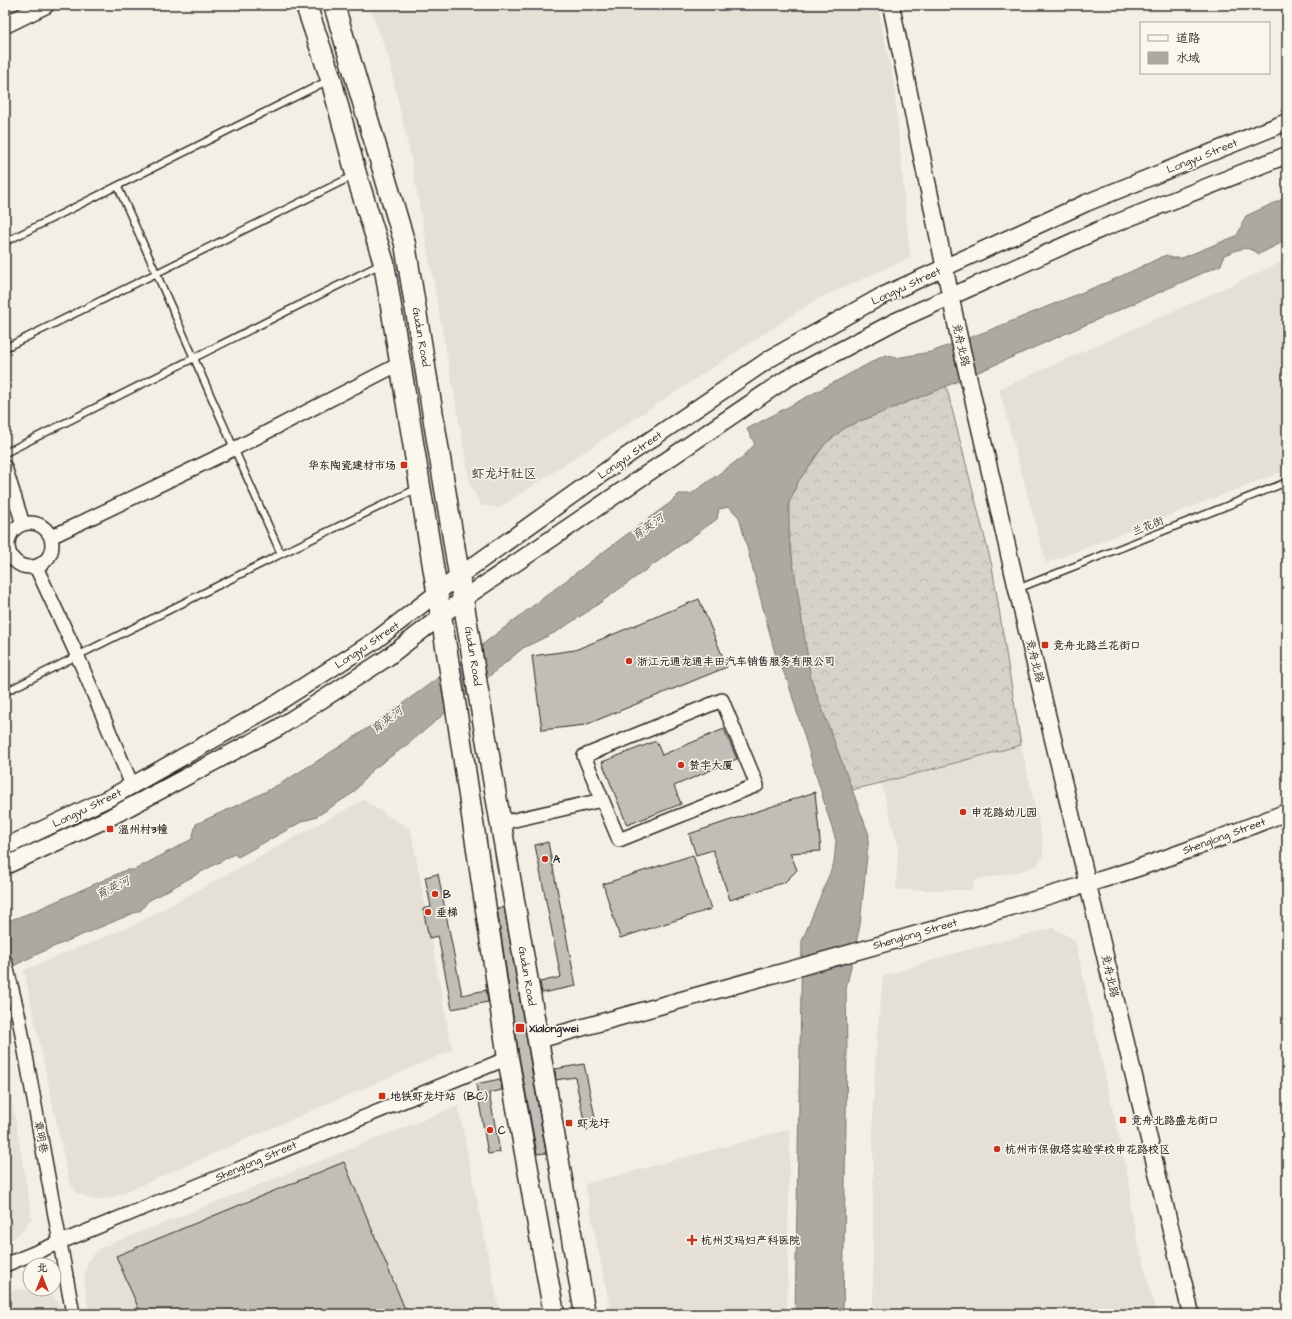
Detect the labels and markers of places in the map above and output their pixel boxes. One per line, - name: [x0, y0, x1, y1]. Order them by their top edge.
- place label: 华东陶瓷建材市场: [308, 458, 396, 473]
- marker: 华东陶瓷建材市场: [399, 460, 409, 470]
- place label: 竞舟北路兰花街口: [1053, 638, 1141, 653]
- marker: 竞舟北路兰花街口: [1040, 640, 1050, 650]
- place label: 浙江元通龙通丰田汽车销售服务有限公司: [637, 654, 835, 669]
- marker: 浙江元通龙通丰田汽车销售服务有限公司: [624, 656, 634, 666]
- place label: 赞宇大厦: [689, 758, 733, 773]
- marker: 赞宇大厦: [676, 760, 686, 770]
- place label: 申花路幼儿园: [971, 805, 1037, 820]
- marker: 申花路幼儿园: [958, 807, 968, 817]
- place label: 温州村3幢: [118, 822, 169, 837]
- marker: 温州村3幢: [105, 824, 115, 834]
- place label: A: [553, 852, 561, 867]
- marker: A: [540, 854, 550, 864]
- place label: B: [443, 887, 451, 902]
- marker: B: [430, 889, 440, 899]
- place label: 垂梯: [436, 905, 458, 920]
- marker: 垂梯: [423, 907, 433, 917]
- place label: Xialongwei: [529, 1021, 579, 1038]
- marker: Xialongwei: [514, 1022, 526, 1034]
- place label: 地铁虾龙圩站（B·C）: [390, 1089, 495, 1104]
- marker: 地铁虾龙圩站（B·C）: [377, 1091, 387, 1101]
- place label: 竞舟北路盛龙街口: [1131, 1113, 1219, 1128]
- marker: 竞舟北路盛龙街口: [1118, 1115, 1128, 1125]
- place label: 虾龙圩: [577, 1116, 610, 1131]
- marker: 虾龙圩: [564, 1118, 574, 1128]
- place label: C: [498, 1123, 506, 1138]
- marker: C: [485, 1125, 495, 1135]
- place label: 杭州市保俶塔实验学校申花路校区: [1005, 1142, 1170, 1157]
- marker: 杭州市保俶塔实验学校申花路校区: [992, 1144, 1002, 1154]
- place label: 杭州艾玛妇产科医院: [701, 1233, 800, 1248]
- marker: 杭州艾玛妇产科医院: [686, 1234, 698, 1246]

